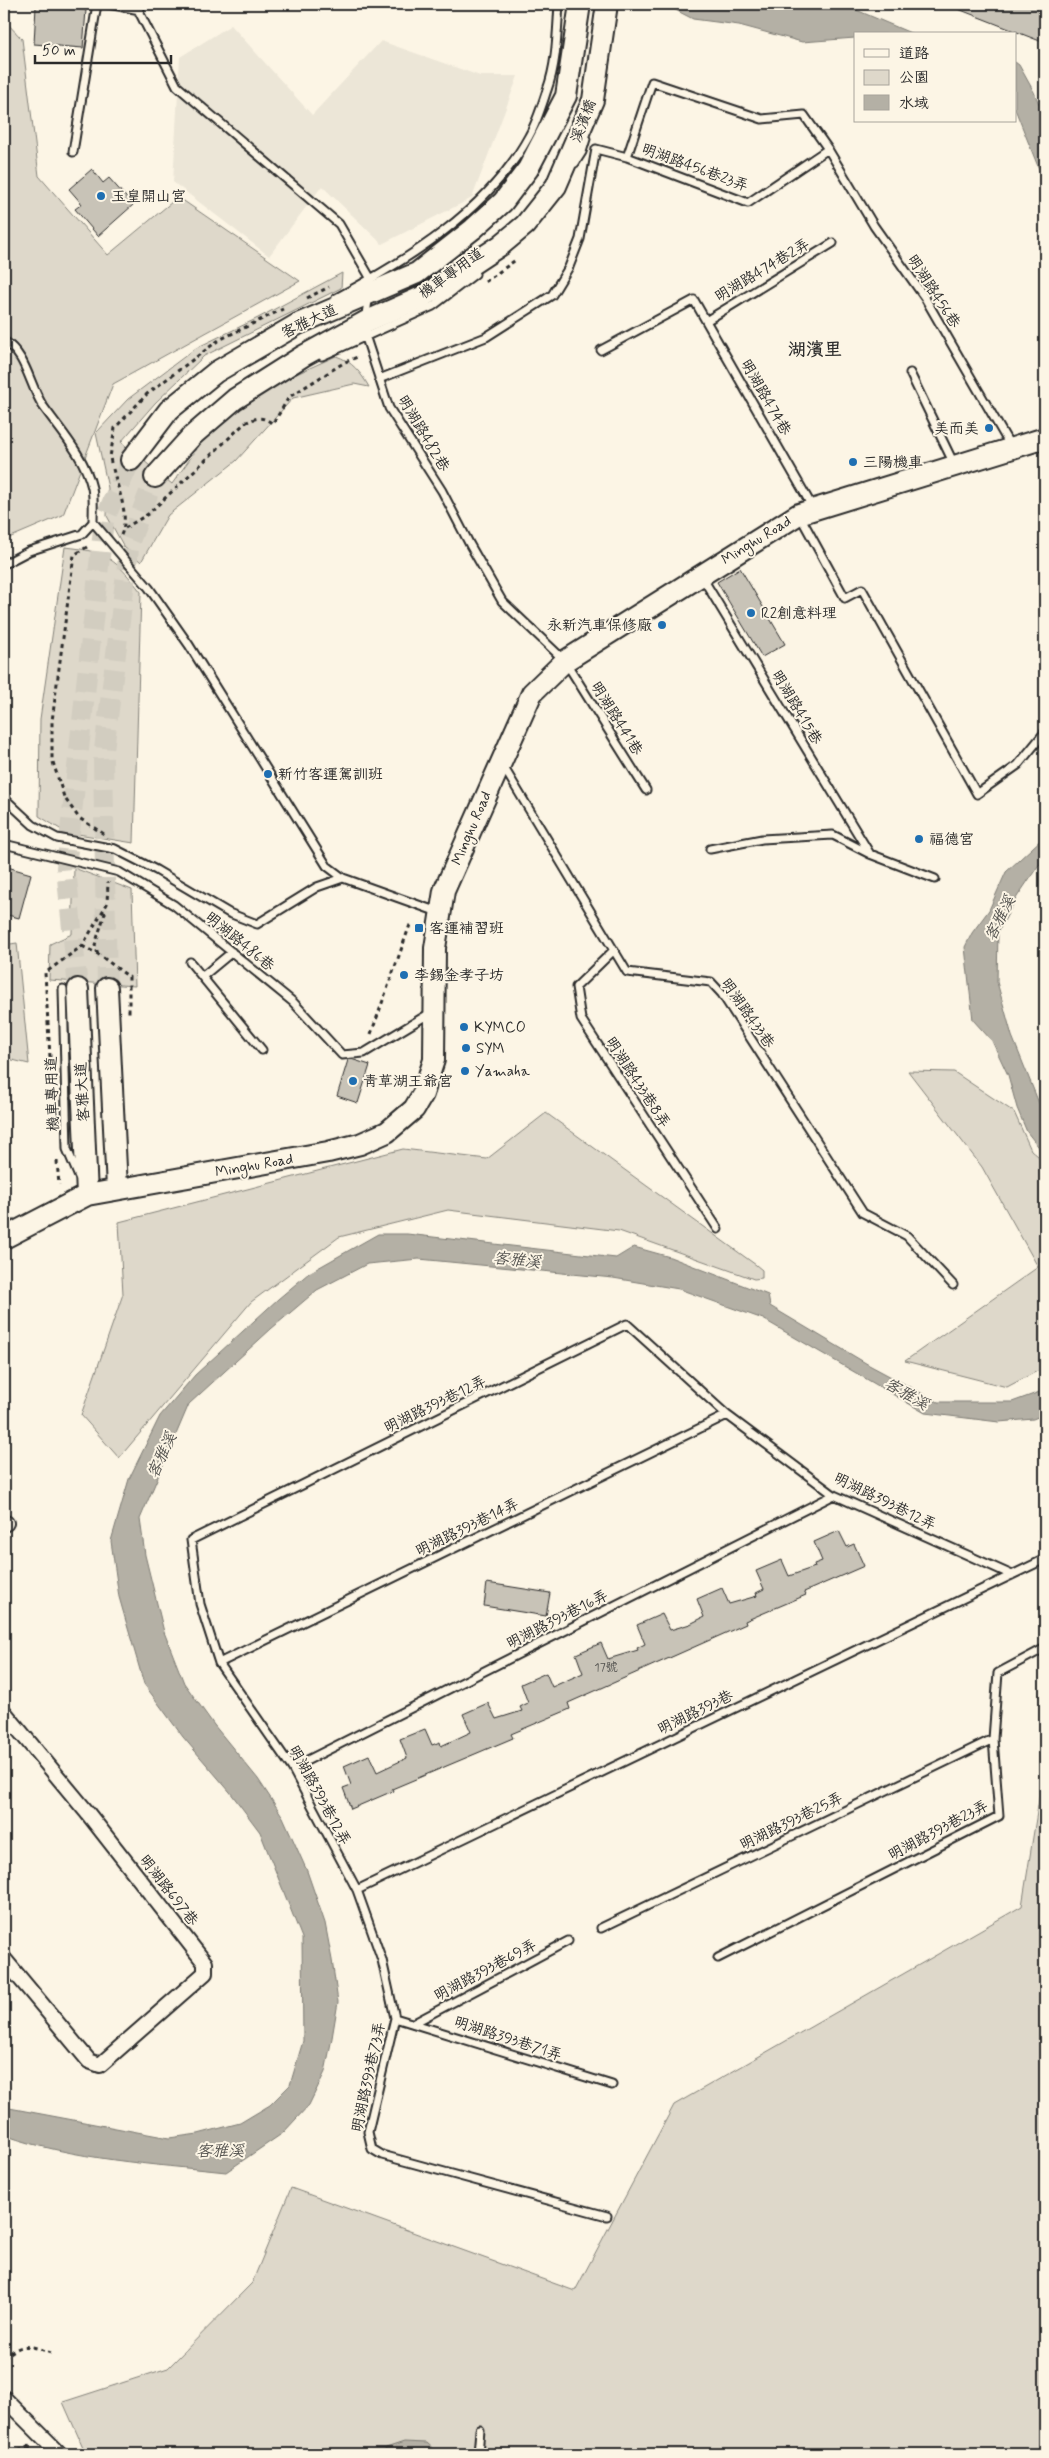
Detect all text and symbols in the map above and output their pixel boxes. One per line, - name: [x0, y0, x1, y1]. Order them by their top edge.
- scale bar: [35, 32, 171, 64]
- legend: [854, 32, 1016, 122]
- text: 50 m: [42, 41, 76, 61]
- text: 道路: [899, 44, 929, 64]
- text: 公園: [899, 68, 929, 88]
- text: 水域: [899, 94, 929, 114]
- street label: 溪濱橋: [567, 97, 601, 146]
- street label: 明湖路456巷23弄: [638, 139, 751, 197]
- place label: 玉皇開山宮: [111, 187, 186, 207]
- marker: 玉皇開山宮: [95, 190, 107, 202]
- street label: 明湖路474巷2弄: [711, 235, 814, 307]
- street label: 機車專用道: [415, 244, 488, 304]
- street label: 明湖路456巷: [902, 251, 964, 332]
- street label: 客雅大道: [278, 300, 341, 344]
- district label: 湖濱里: [788, 338, 842, 362]
- street label: 明湖路474巷: [735, 356, 795, 439]
- street label: 明湖路482巷: [392, 392, 454, 475]
- place label: 美而美: [934, 419, 979, 439]
- marker: 美而美: [983, 422, 995, 434]
- place label: 三陽機車: [863, 453, 923, 473]
- marker: 三陽機車: [847, 456, 859, 468]
- street label: Minghu Road: [718, 511, 796, 571]
- place label: R2創意料理: [761, 604, 837, 624]
- marker: R2創意料理: [745, 607, 757, 619]
- place label: 永新汽車保修廠: [547, 616, 652, 636]
- marker: 永新汽車保修廠: [656, 619, 668, 631]
- street label: 明湖路415巷: [766, 667, 826, 748]
- street label: 明湖路441巷: [586, 678, 647, 759]
- place label: 新竹客運駕訓班: [278, 765, 383, 785]
- marker: 新竹客運駕訓班: [262, 768, 274, 780]
- street label: Minghu Road: [447, 788, 497, 869]
- place label: 福德宮: [929, 830, 974, 850]
- marker: 福德宮: [913, 833, 925, 845]
- water label: 客雅溪: [980, 892, 1021, 945]
- street label: 明湖路486巷: [200, 908, 278, 976]
- place label: 客運補習班: [429, 919, 504, 939]
- marker: 客運補習班: [413, 922, 425, 934]
- place label: 李錫金孝子坊: [414, 966, 504, 986]
- marker: 李錫金孝子坊: [398, 969, 410, 981]
- street label: 明湖路433巷: [716, 975, 779, 1053]
- place label: KYMCO: [474, 1018, 526, 1038]
- marker: KYMCO: [458, 1021, 470, 1033]
- street label: 明湖路433巷8弄: [600, 1033, 674, 1132]
- place label: SYM: [476, 1039, 505, 1059]
- marker: SYM: [460, 1042, 472, 1054]
- street label: 機車專用道: [42, 1056, 64, 1132]
- street label: 客雅大道: [71, 1061, 95, 1122]
- place label: Yamaha: [475, 1062, 531, 1082]
- marker: Yamaha: [459, 1065, 471, 1077]
- place label: 青草湖王爺宮: [363, 1072, 453, 1092]
- marker: 青草湖王爺宮: [347, 1075, 359, 1087]
- street label: Minghu Road: [214, 1149, 295, 1184]
- water label: 客雅溪: [492, 1248, 543, 1274]
- street label: 明湖路393巷12弄: [381, 1371, 490, 1438]
- water label: 客雅溪: [880, 1373, 933, 1416]
- water label: 客雅溪: [143, 1429, 182, 1482]
- street label: 明湖路393巷12弄: [830, 1468, 939, 1535]
- street label: 明湖路393巷14弄: [412, 1494, 522, 1562]
- street label: 明湖路393巷16弄: [503, 1586, 612, 1654]
- house number: 17號: [594, 1660, 618, 1676]
- street label: 明湖路393巷: [654, 1686, 737, 1740]
- street label: 明湖路393巷12弄: [283, 1742, 355, 1849]
- street label: 明湖路393巷25弄: [737, 1788, 846, 1855]
- street label: 明湖路393巷23弄: [885, 1796, 992, 1866]
- street label: 明湖路697巷: [134, 1851, 202, 1930]
- street label: 明湖路393巷69弄: [431, 1935, 540, 2006]
- street label: 明湖路393巷71弄: [451, 2012, 564, 2066]
- street label: 明湖路393巷73弄: [348, 2020, 390, 2134]
- water label: 客雅溪: [196, 2141, 245, 2162]

